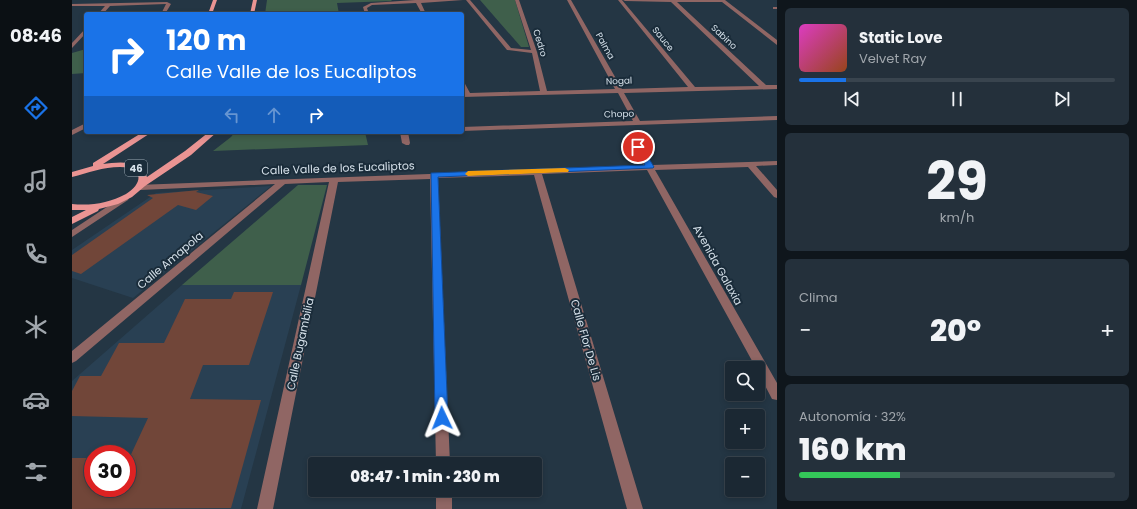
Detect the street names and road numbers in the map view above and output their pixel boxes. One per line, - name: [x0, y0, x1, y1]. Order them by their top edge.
- street label: Sabino: [709, 22, 740, 52]
- street label: Sauce: [649, 24, 677, 54]
- street label: Cedro: [530, 28, 550, 58]
- street label: Palma: [593, 30, 617, 62]
- street label: Nogal: [606, 75, 632, 87]
- street label: Chopo: [604, 107, 635, 121]
- street label: Calle Valle de los Eucaliptos: [261, 157, 415, 179]
- road number: 46: [125, 160, 147, 176]
- street label: Avenida Galaxia: [689, 222, 747, 308]
- street label: Calle Amapola: [133, 228, 207, 292]
- street label: Calle Bugambilia: [282, 296, 318, 392]
- street label: Calle Flor De Lis: [567, 297, 605, 383]

